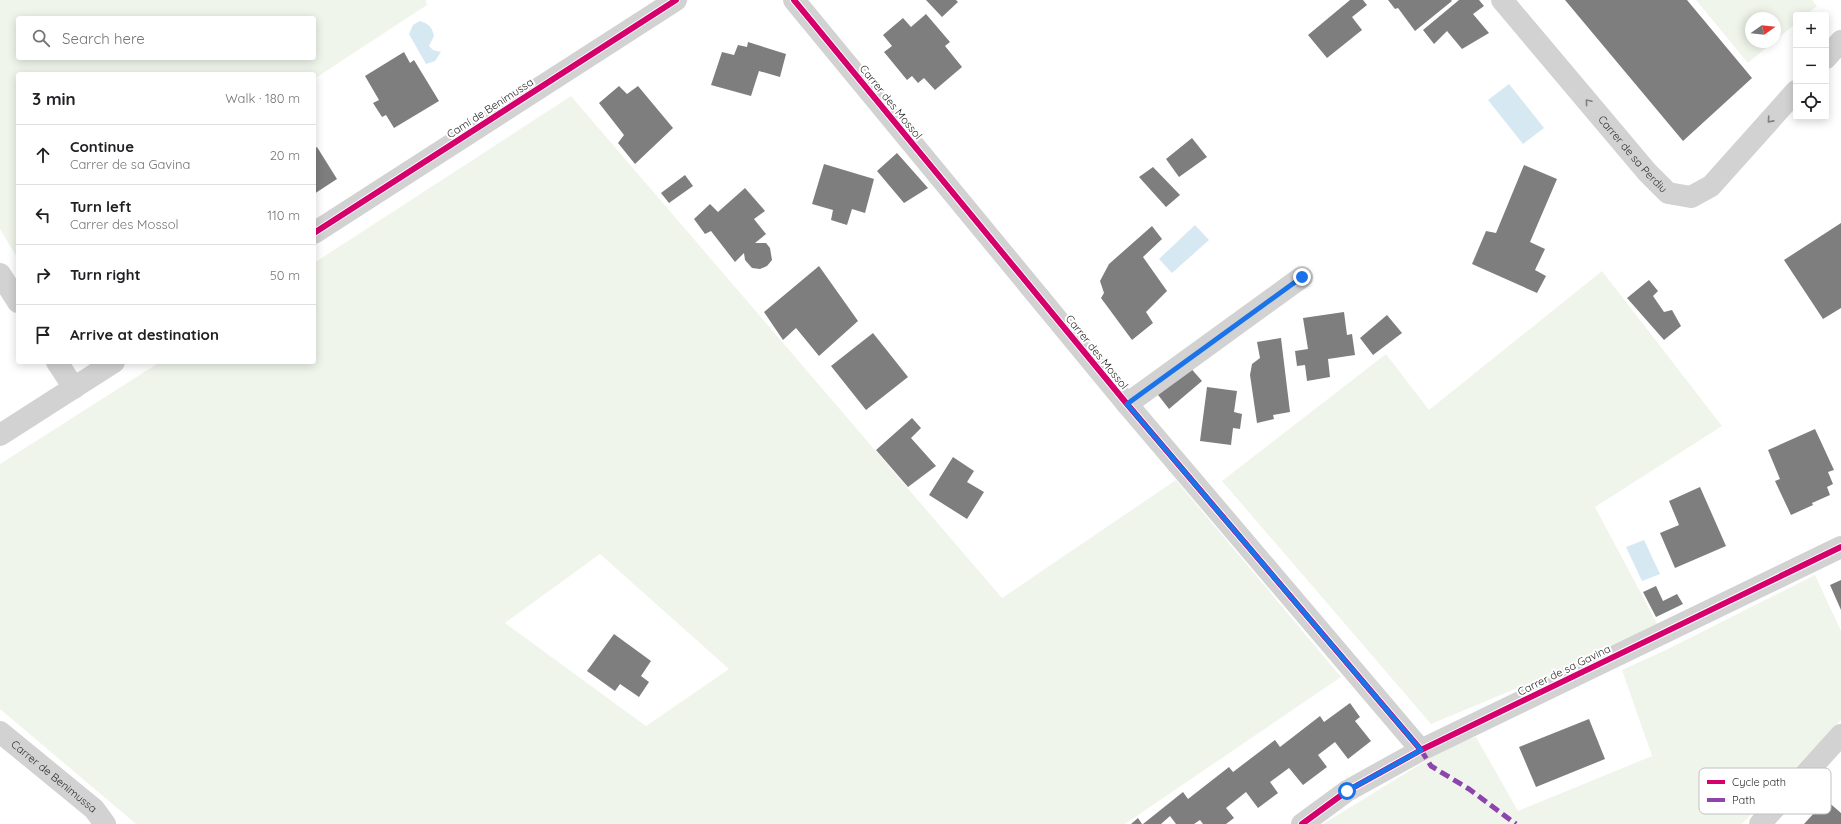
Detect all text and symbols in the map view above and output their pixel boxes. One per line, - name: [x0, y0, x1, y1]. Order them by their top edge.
- north arrow: [1745, 12, 1781, 48]
- map controls: [1793, 12, 1829, 120]
- button: +: [1793, 12, 1829, 48]
- search box: [16, 16, 316, 60]
- icon: search: [30, 27, 52, 49]
- text: Search here: [62, 29, 145, 48]
- button: −: [1793, 48, 1829, 84]
- street label: Carrer des Mossol: [857, 62, 925, 142]
- street label: Camí de Benimussa: [444, 75, 536, 141]
- button: locate: [1793, 84, 1829, 120]
- text: 3 min: [32, 88, 76, 109]
- text: Walk · 180 m: [225, 90, 300, 106]
- one-way arrow: [1585, 99, 1592, 106]
- street label: Carrer de sa Perdiu: [1595, 112, 1671, 196]
- one-way arrow: [1768, 116, 1775, 123]
- text: Continue: [70, 137, 134, 156]
- icon: ahead: [32, 144, 54, 166]
- text: 20 m: [270, 147, 300, 163]
- text: Carrer de sa Gavina: [70, 156, 190, 172]
- text: Turn left: [70, 197, 132, 216]
- icon: left: [32, 204, 54, 226]
- text: 110 m: [267, 207, 300, 223]
- text: Carrer des Mossol: [70, 216, 179, 232]
- icon: right: [32, 264, 54, 286]
- text: Turn right: [70, 265, 141, 284]
- text: 50 m: [270, 267, 300, 283]
- route end: [1293, 268, 1311, 286]
- street label: Carrer des Mossol: [1063, 312, 1131, 392]
- icon: arrive: [32, 324, 54, 346]
- text: Arrive at destination: [70, 325, 219, 344]
- street label: Carrer de sa Gavina: [1515, 641, 1613, 699]
- street label: Carrer de Benimussa: [8, 737, 100, 816]
- legend: [1699, 768, 1831, 814]
- text: Cycle path: [1732, 775, 1786, 789]
- route start: [1338, 782, 1356, 800]
- text: Path: [1732, 793, 1755, 807]

